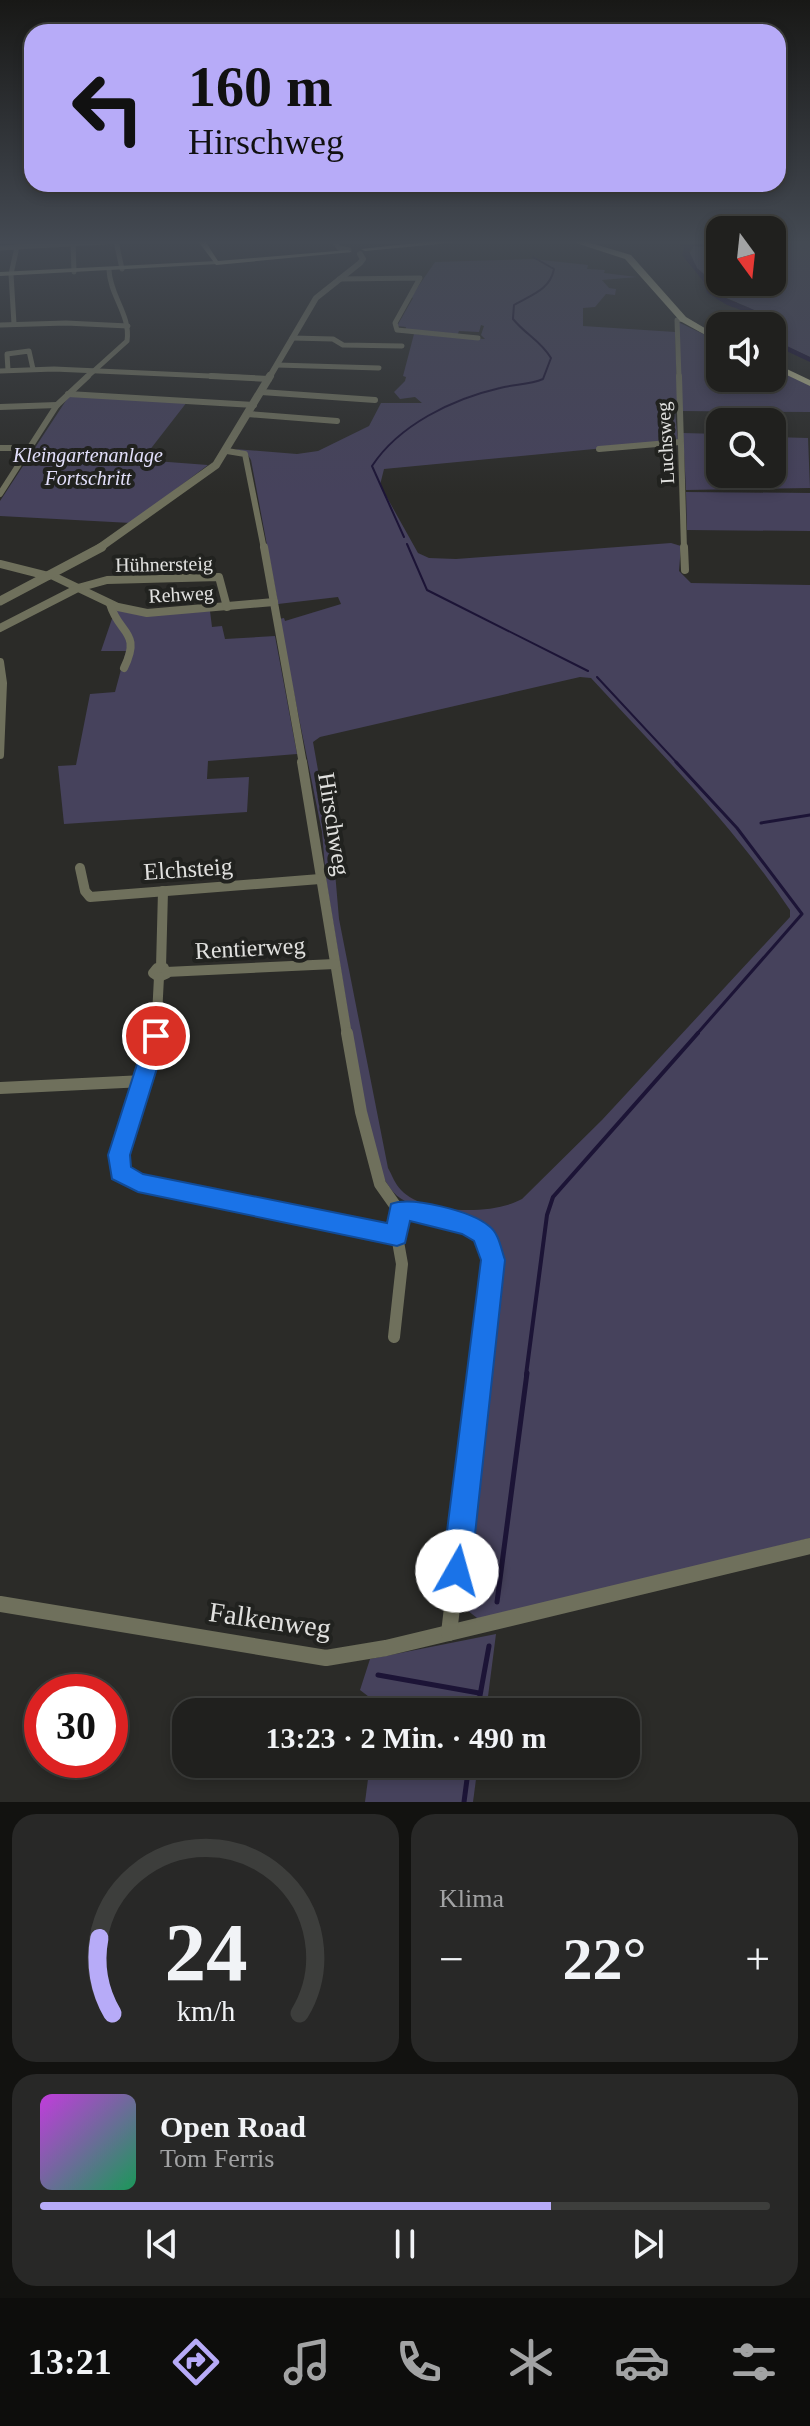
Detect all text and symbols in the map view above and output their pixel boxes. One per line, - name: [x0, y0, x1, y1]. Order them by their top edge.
- icon: left: [56, 56, 160, 160]
- text: 160 m: [188, 56, 333, 118]
- text: Hirschweg: [188, 122, 344, 162]
- north arrow: [706, 216, 786, 296]
- map controls: [706, 216, 786, 488]
- button: sound: [706, 312, 786, 392]
- street label: Luchsweg: [652, 401, 679, 485]
- button: search: [706, 408, 786, 488]
- park label: Kleingartenanlage Fortschritt: [12, 444, 163, 489]
- street label: Hühnersteig: [115, 552, 213, 577]
- street label: Rehweg: [148, 581, 214, 608]
- street label: Hirschweg: [313, 771, 355, 877]
- street label: Elchsteig: [143, 853, 233, 885]
- street label: Rentierweg: [194, 932, 306, 964]
- pin: [122, 1002, 190, 1070]
- icon: arrive: [134, 1014, 178, 1058]
- position arrow: [415, 1529, 499, 1613]
- street label: Falkenweg: [207, 1596, 333, 1644]
- speed limit sign: 30: [24, 1674, 128, 1778]
- text: 13:23 · 2 Min. · 490 m: [266, 1721, 546, 1754]
- text: Klima: [439, 1884, 504, 1913]
- text: 24: [164, 1906, 247, 1998]
- text: 22°: [563, 1926, 647, 1992]
- text: −: [439, 1935, 464, 1984]
- text: +: [745, 1935, 770, 1984]
- text: km/h: [176, 1996, 235, 2027]
- text: Open Road: [160, 2110, 306, 2143]
- text: Tom Ferris: [160, 2144, 274, 2173]
- icon: previous: [140, 2222, 184, 2266]
- icon: pause: [383, 2222, 427, 2266]
- icon: next: [626, 2222, 670, 2266]
- icon: directions: [168, 2334, 224, 2390]
- icon: music: [279, 2334, 335, 2390]
- icon: phone: [391, 2334, 447, 2390]
- icon: climate: [503, 2334, 559, 2390]
- icon: car: [614, 2334, 670, 2390]
- icon: filters: [726, 2334, 782, 2390]
- text: 13:21: [28, 2342, 112, 2382]

